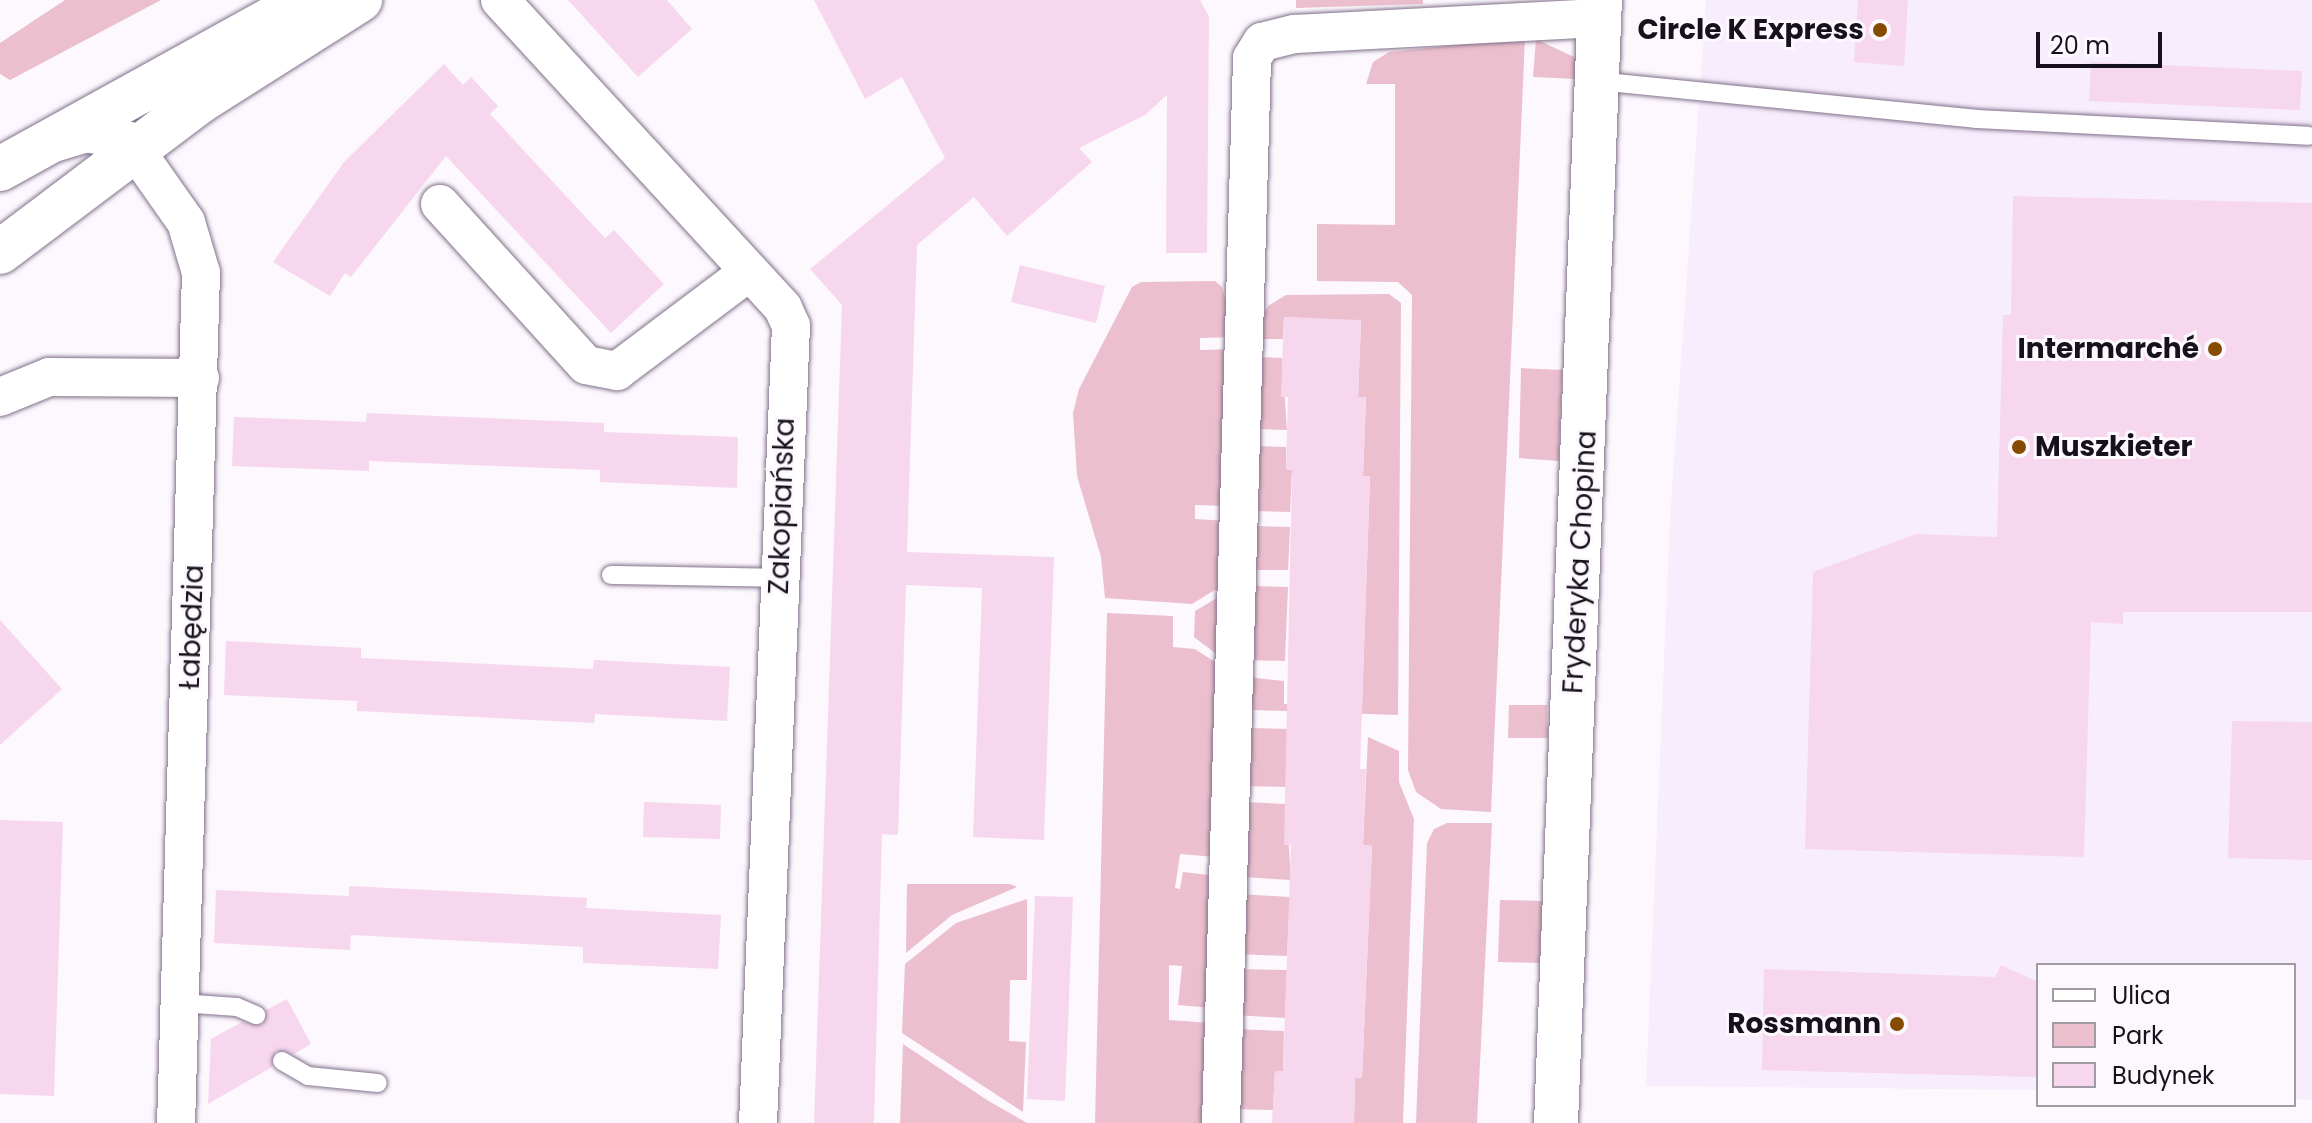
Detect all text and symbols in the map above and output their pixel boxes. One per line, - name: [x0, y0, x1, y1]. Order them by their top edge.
- place label: Circle K Express: [1637, 13, 1864, 47]
- scale bar: [2040, 16, 2166, 66]
- marker: Circle K Express: [1871, 21, 1889, 39]
- text: 20 m: [2050, 29, 2110, 62]
- place label: Intermarché: [2018, 332, 2199, 366]
- marker: Intermarché: [2206, 340, 2224, 358]
- street label: Zakopiańska: [762, 417, 802, 595]
- street label: Fryderyka Chopina: [1556, 429, 1604, 695]
- place label: Muszkieter: [2035, 430, 2192, 464]
- marker: Muszkieter: [2010, 438, 2028, 456]
- street label: Łabędzia: [173, 564, 211, 690]
- legend: [2036, 963, 2296, 1107]
- text: Ulica: [2112, 979, 2171, 1012]
- place label: Rossmann: [1727, 1007, 1881, 1041]
- marker: Rossmann: [1888, 1015, 1906, 1033]
- text: Park: [2112, 1019, 2163, 1052]
- text: Budynek: [2112, 1059, 2214, 1092]

